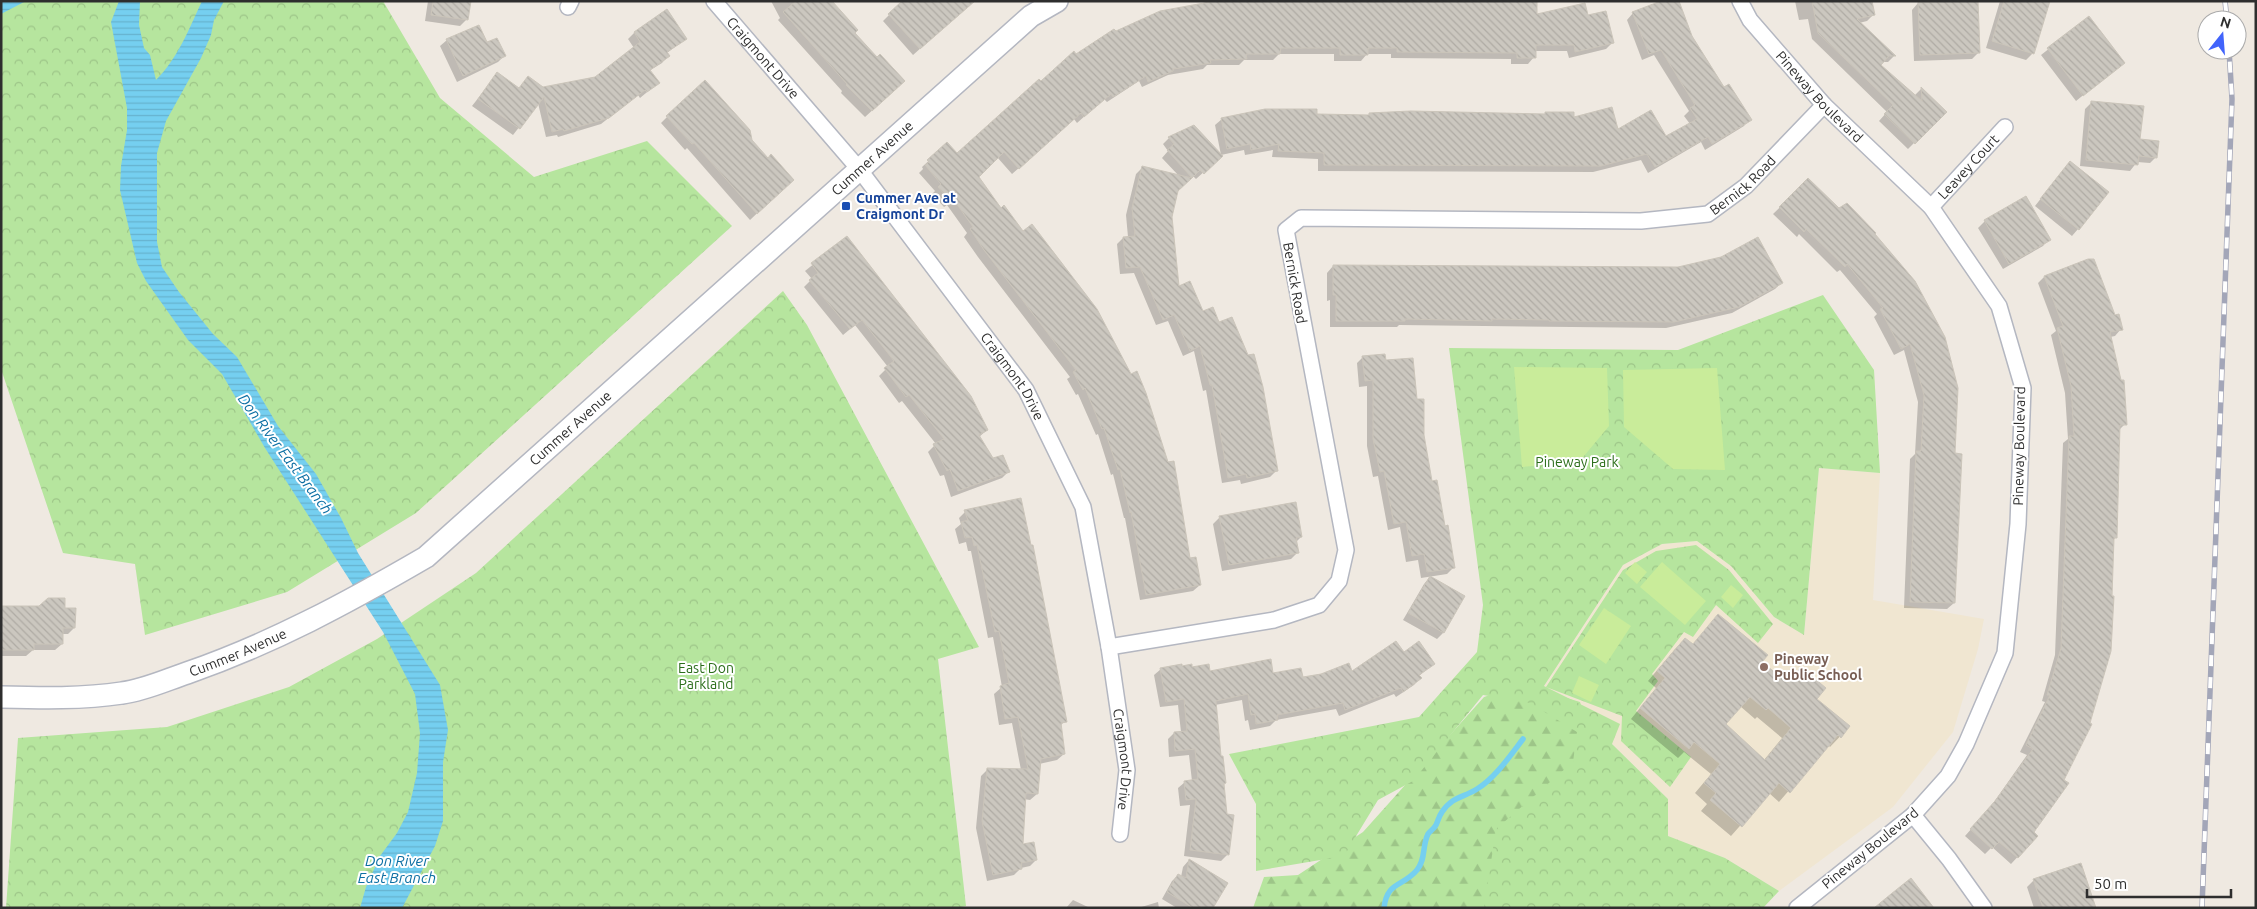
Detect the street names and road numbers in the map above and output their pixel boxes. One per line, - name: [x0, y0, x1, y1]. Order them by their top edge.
- street label: Craigmont Drive: [723, 14, 803, 102]
- street label: Pineway Boulevard: [1773, 48, 1866, 146]
- street label: Cummer Avenue: [828, 117, 916, 199]
- street label: Leavey Court: [1935, 131, 2002, 202]
- street label: Bernick Road: [1706, 152, 1779, 218]
- street label: Bernick Road: [1280, 241, 1310, 325]
- street label: Craigmont Drive: [977, 329, 1047, 423]
- street label: Pineway Boulevard: [2010, 386, 2028, 506]
- street label: Cummer Avenue: [526, 387, 614, 469]
- street label: Cummer Avenue: [187, 625, 289, 680]
- street label: Craigmont Drive: [1110, 707, 1135, 811]
- street label: Pineway Boulevard: [1819, 804, 1921, 892]

